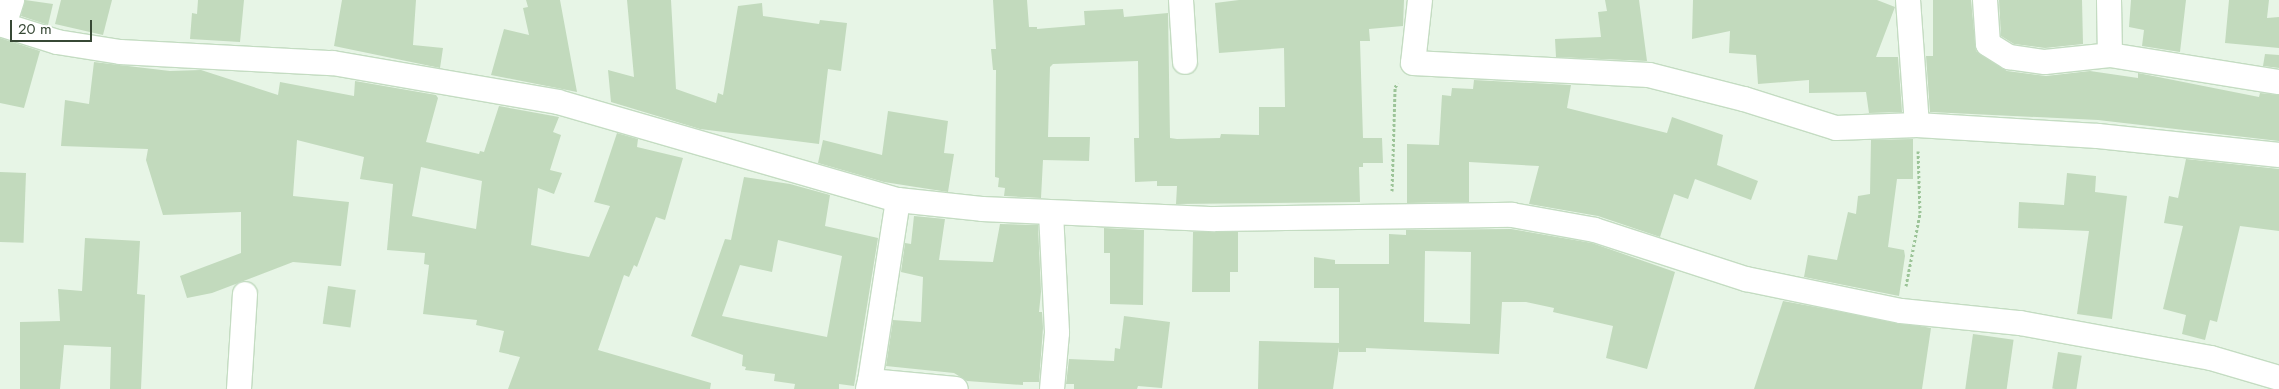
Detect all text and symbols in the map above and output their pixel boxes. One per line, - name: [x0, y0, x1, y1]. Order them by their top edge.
- scale bar: [12, 10, 95, 42]
- text: 20 m: [18, 18, 52, 40]

